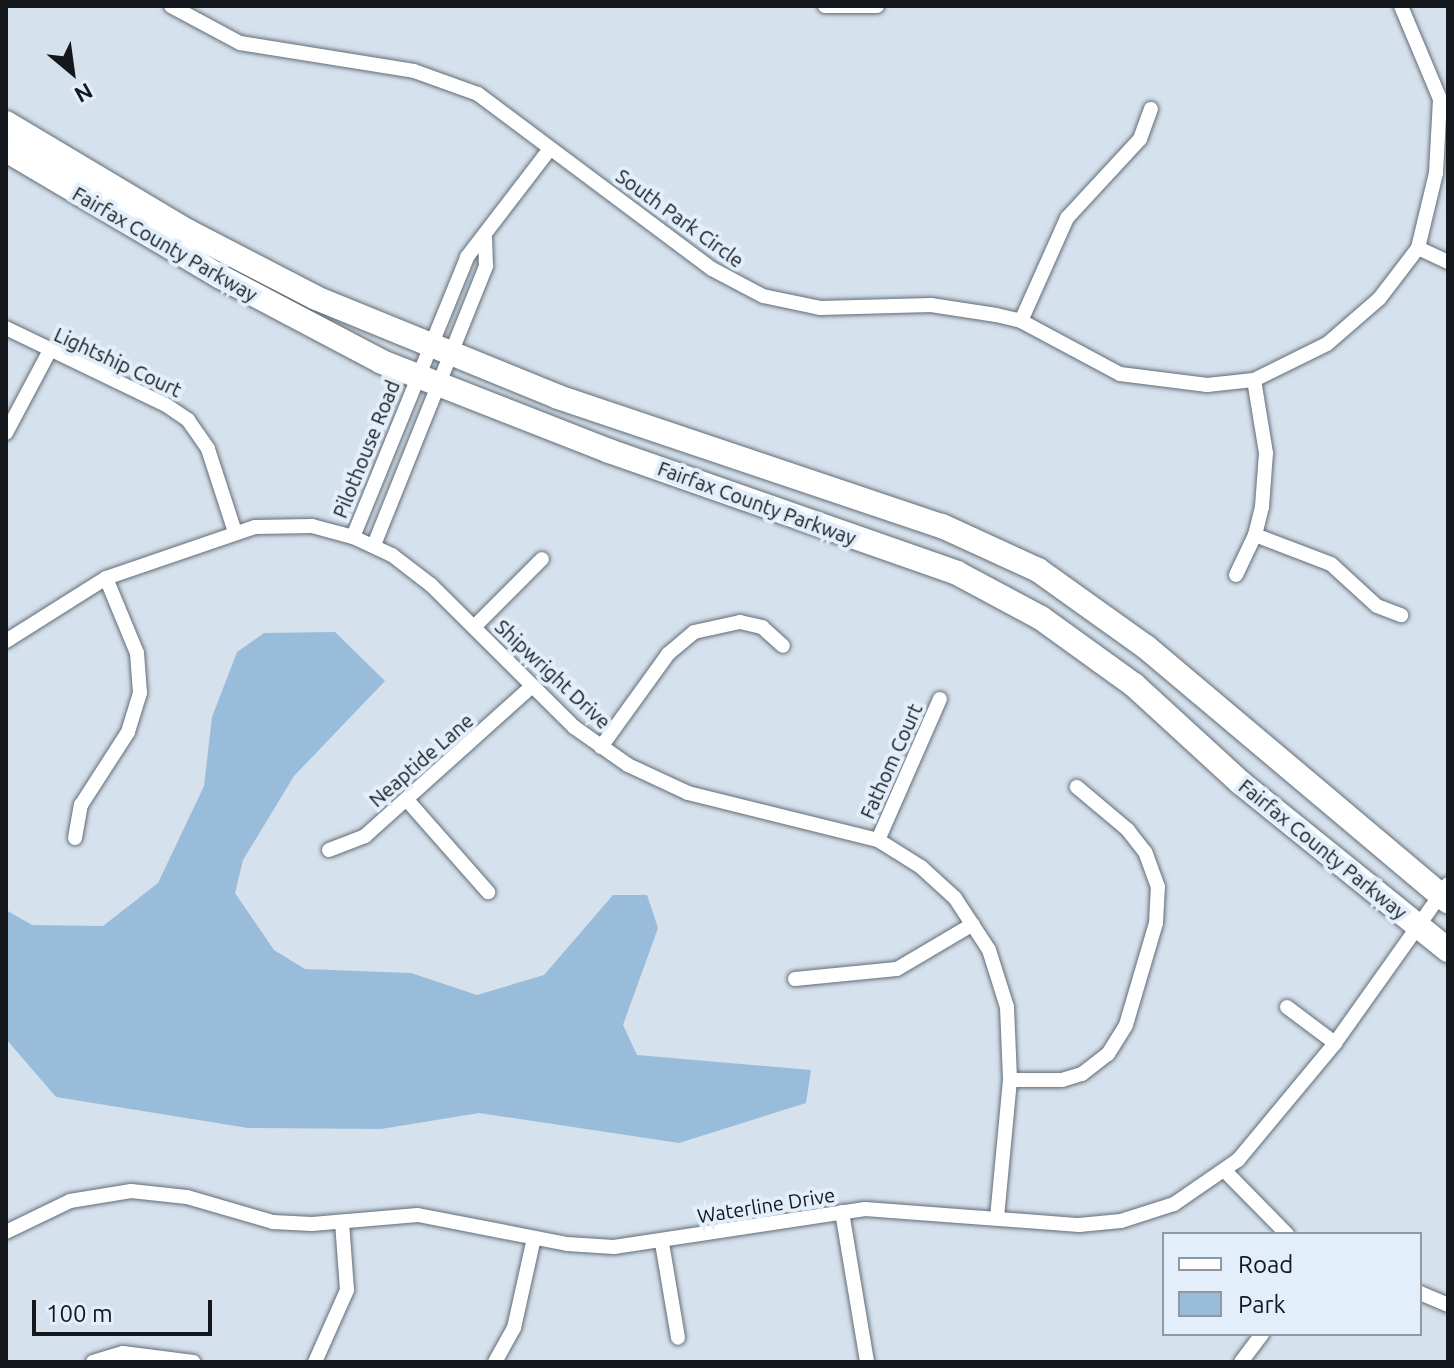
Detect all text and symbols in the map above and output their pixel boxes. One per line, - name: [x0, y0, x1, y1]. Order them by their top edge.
- north arrow: [32, 32, 112, 112]
- text: N: [71, 79, 97, 108]
- street label: South Park Circle: [611, 164, 749, 272]
- street label: Fairfax County Parkway: [68, 181, 262, 307]
- street label: Lightship Court: [50, 322, 186, 402]
- street label: Pilothouse Road: [327, 377, 405, 521]
- street label: Fairfax County Parkway: [655, 456, 859, 550]
- street label: Shipwright Drive: [490, 614, 616, 734]
- street label: Fathom Court: [855, 700, 927, 822]
- street label: Neaptide Lane: [364, 708, 478, 812]
- street label: Fairfax County Parkway: [1234, 774, 1412, 924]
- street label: Waterline Drive: [695, 1182, 837, 1228]
- legend: [1162, 1232, 1422, 1336]
- text: Road: [1238, 1251, 1293, 1278]
- scale bar: [36, 1284, 216, 1334]
- text: Park: [1238, 1291, 1286, 1318]
- text: 100 m: [46, 1300, 113, 1327]

